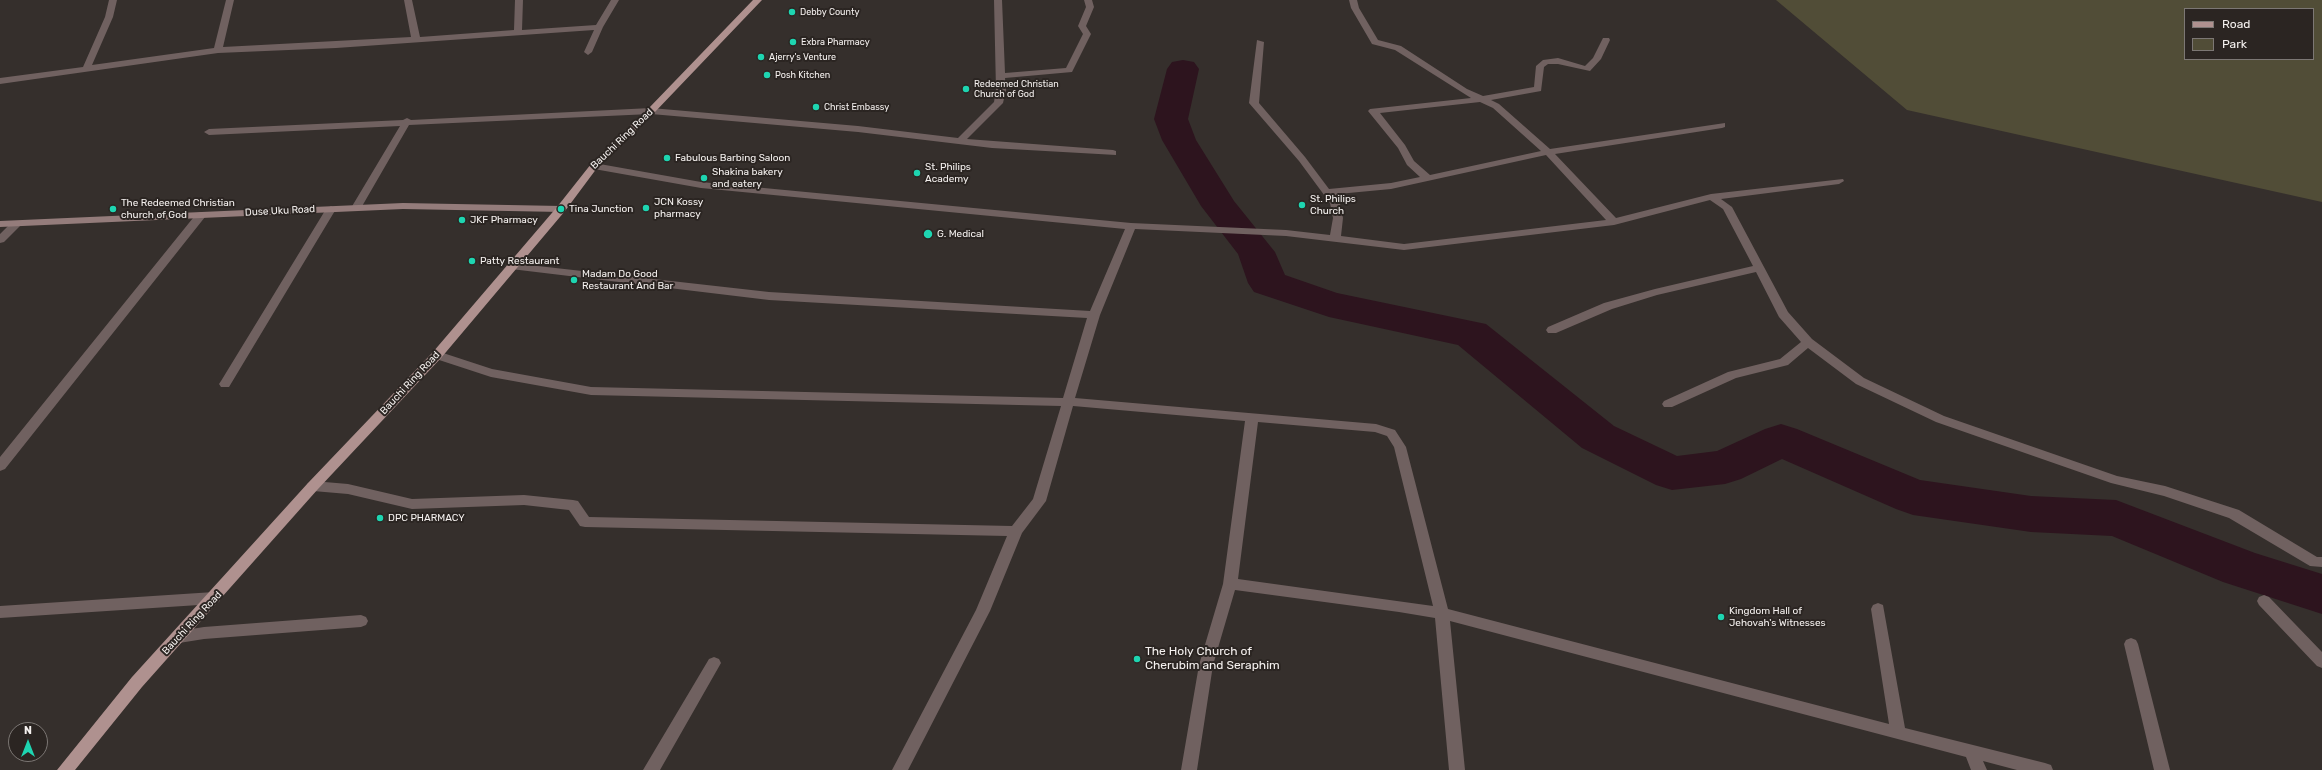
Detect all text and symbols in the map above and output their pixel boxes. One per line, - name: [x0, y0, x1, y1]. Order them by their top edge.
- marker: Debby County: [787, 7, 797, 17]
- place label: Debby County: [800, 7, 859, 17]
- legend: [2184, 8, 2314, 60]
- text: Road: [2222, 17, 2250, 31]
- marker: Exbra Pharmacy: [788, 37, 798, 47]
- place label: Exbra Pharmacy: [801, 37, 870, 47]
- text: Park: [2222, 37, 2247, 51]
- marker: Ajerry's Venture: [756, 52, 766, 62]
- place label: Ajerry's Venture: [769, 52, 836, 62]
- marker: Posh Kitchen: [762, 70, 772, 80]
- place label: Posh Kitchen: [775, 70, 830, 80]
- place label: Redeemed Christian Church of God: [974, 79, 1059, 100]
- marker: Redeemed Christian Church of God: [961, 84, 971, 94]
- marker: Christ Embassy: [811, 102, 821, 112]
- place label: Christ Embassy: [824, 102, 889, 112]
- street label: Bauchi Ring Road: [588, 106, 656, 172]
- place label: Fabulous Barbing Saloon: [675, 152, 790, 164]
- marker: Fabulous Barbing Saloon: [662, 153, 672, 163]
- place label: St. Philips Academy: [925, 161, 971, 184]
- place label: Shakina bakery and eatery: [712, 166, 783, 190]
- marker: St. Philips Academy: [912, 168, 922, 178]
- marker: Shakina bakery and eatery: [699, 173, 709, 183]
- place label: St. Philips Church: [1310, 193, 1356, 216]
- place label: JCN Kossy pharmacy: [654, 196, 703, 220]
- place label: The Redeemed Christian church of God: [121, 197, 235, 220]
- marker: St. Philips Church: [1297, 200, 1307, 210]
- street label: Duse Uku Road: [245, 203, 315, 219]
- place label: Tina Junction: [569, 203, 633, 215]
- marker: JCN Kossy pharmacy: [641, 203, 651, 213]
- marker: The Redeemed Christian church of God: [108, 204, 118, 214]
- marker: Tina Junction: [556, 204, 566, 214]
- place label: JKF Pharmacy: [470, 214, 538, 226]
- marker: JKF Pharmacy: [457, 215, 467, 225]
- marker: G. Medical: [922, 228, 934, 240]
- place label: G. Medical: [937, 228, 984, 240]
- place label: Patty Restaurant: [480, 255, 559, 267]
- marker: Patty Restaurant: [467, 256, 477, 266]
- place label: Madam Do Good Restaurant And Bar: [582, 268, 673, 292]
- marker: Madam Do Good Restaurant And Bar: [569, 275, 579, 285]
- street label: Bauchi Ring Road: [378, 349, 442, 417]
- place label: DPC PHARMACY: [388, 512, 465, 524]
- marker: DPC PHARMACY: [375, 513, 385, 523]
- street label: Bauchi Ring Road: [160, 589, 224, 657]
- place label: Kingdom Hall of Jehovah's Witnesses: [1729, 605, 1826, 628]
- marker: Kingdom Hall of Jehovah's Witnesses: [1716, 612, 1726, 622]
- place label: The Holy Church of Cherubim and Seraphim: [1145, 645, 1280, 673]
- marker: The Holy Church of Cherubim and Seraphim: [1132, 654, 1142, 664]
- north arrow: [8, 722, 48, 762]
- text: N: [24, 724, 32, 737]

